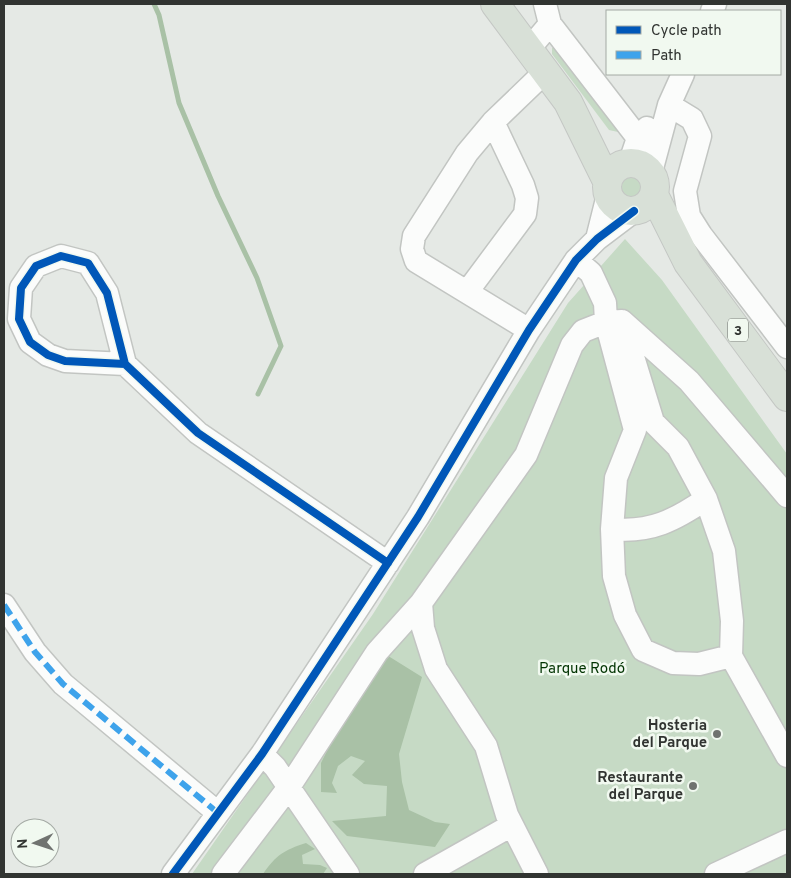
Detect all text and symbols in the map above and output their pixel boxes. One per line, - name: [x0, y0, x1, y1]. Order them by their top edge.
- legend: [606, 10, 781, 75]
- text: Cycle path: [651, 22, 722, 41]
- text: Path: [651, 47, 682, 66]
- road number: 3: [728, 318, 748, 342]
- park label: Parque Rodó: [539, 660, 625, 679]
- place label: Hosteria del Parque: [633, 717, 707, 753]
- marker: Hosteria del Parque: [711, 728, 723, 740]
- place label: Restaurante del Parque: [597, 769, 683, 805]
- marker: Restaurante del Parque: [687, 780, 699, 792]
- north arrow: [10, 818, 60, 868]
- text: N: [15, 838, 32, 849]

